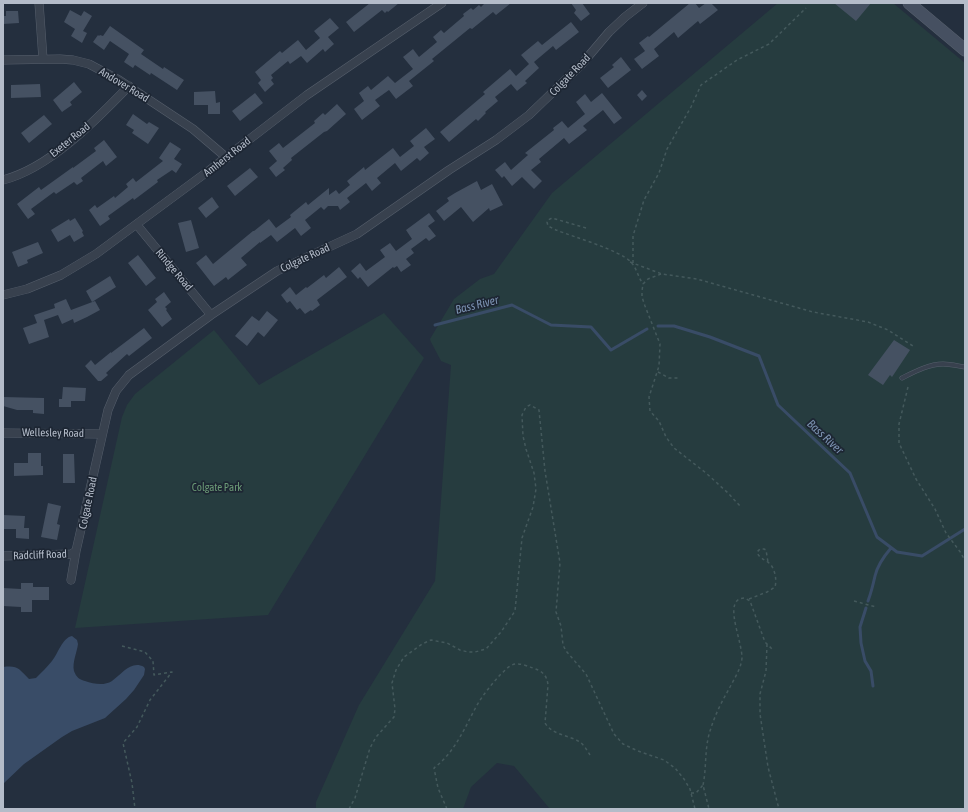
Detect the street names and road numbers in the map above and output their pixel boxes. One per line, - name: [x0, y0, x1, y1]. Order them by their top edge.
- street label: Colgate Road: [547, 51, 593, 99]
- street label: Andover Road: [97, 65, 151, 105]
- street label: Exeter Road: [47, 120, 93, 160]
- street label: Amherst Road: [201, 134, 253, 180]
- street label: Colgate Road: [278, 241, 332, 275]
- street label: Rindge Road: [153, 246, 195, 294]
- street label: Wellesley Road: [22, 426, 84, 440]
- street label: Colgate Road: [76, 476, 100, 530]
- street label: Radcliff Road: [13, 547, 67, 563]

